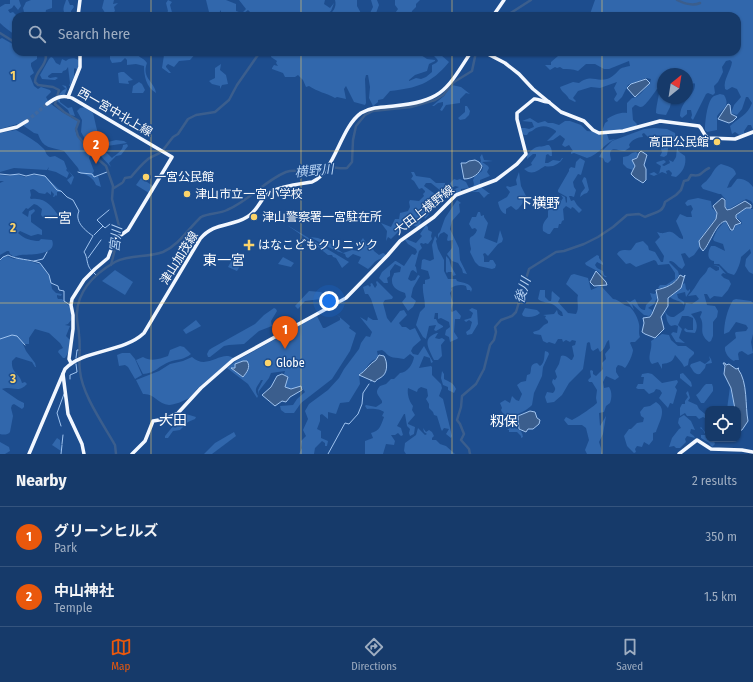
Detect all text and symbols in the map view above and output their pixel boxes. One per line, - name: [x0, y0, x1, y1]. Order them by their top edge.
- search box: [12, 12, 741, 56]
- icon: search: [26, 23, 48, 45]
- text: Search here: [58, 25, 130, 43]
- text: 1: [10, 68, 16, 83]
- north arrow: [657, 68, 693, 104]
- street label: 西一宮中北上線: [75, 85, 155, 139]
- pin: 2: [83, 131, 109, 164]
- place label: 高田公民館: [649, 135, 709, 149]
- marker: 高田公民館: [712, 137, 722, 147]
- water label: 横野川: [294, 161, 336, 180]
- place label: 一宮公民館: [154, 170, 214, 184]
- marker: 一宮公民館: [141, 172, 151, 182]
- street label: 大田上横野線: [391, 182, 457, 238]
- place label: 津山市立一宮小学校: [195, 187, 303, 201]
- marker: 津山市立一宮小学校: [182, 189, 192, 199]
- district label: 下横野: [518, 195, 560, 212]
- district label: 一宮: [44, 210, 72, 227]
- place label: 津山警察署一宮駐在所: [262, 210, 382, 224]
- marker: 津山警察署一宮駐在所: [249, 212, 259, 222]
- text: 2: [9, 220, 16, 235]
- water label: 宮川: [106, 223, 125, 253]
- street label: 津山加茂線: [157, 229, 201, 287]
- place label: はなこどもクリニック: [258, 238, 378, 252]
- marker: はなこどもクリニック: [243, 239, 255, 251]
- district label: 東一宮: [203, 252, 245, 269]
- water label: 後川: [512, 274, 534, 305]
- your location: [319, 291, 339, 311]
- pin: 1: [272, 316, 298, 349]
- place label: Globe: [276, 356, 305, 370]
- marker: Globe: [263, 358, 273, 368]
- text: 3: [9, 371, 16, 386]
- map controls: [705, 406, 741, 442]
- button: locate: [705, 406, 741, 442]
- district label: 大田: [159, 412, 187, 429]
- district label: 籾保: [490, 413, 518, 430]
- text: Nearby: [16, 470, 67, 491]
- text: 2 results: [692, 473, 737, 488]
- text: グリーンヒルズ: [54, 522, 158, 540]
- text: 1: [26, 529, 32, 544]
- text: 350 m: [705, 529, 737, 544]
- text: Park: [54, 540, 77, 555]
- text: 中山神社: [54, 582, 114, 600]
- text: 2: [26, 589, 32, 604]
- text: 1.5 km: [704, 589, 737, 604]
- text: Temple: [54, 600, 92, 615]
- tab: Map: [110, 636, 132, 673]
- tab: Directions: [351, 636, 397, 673]
- tab: Saved: [616, 636, 643, 673]

